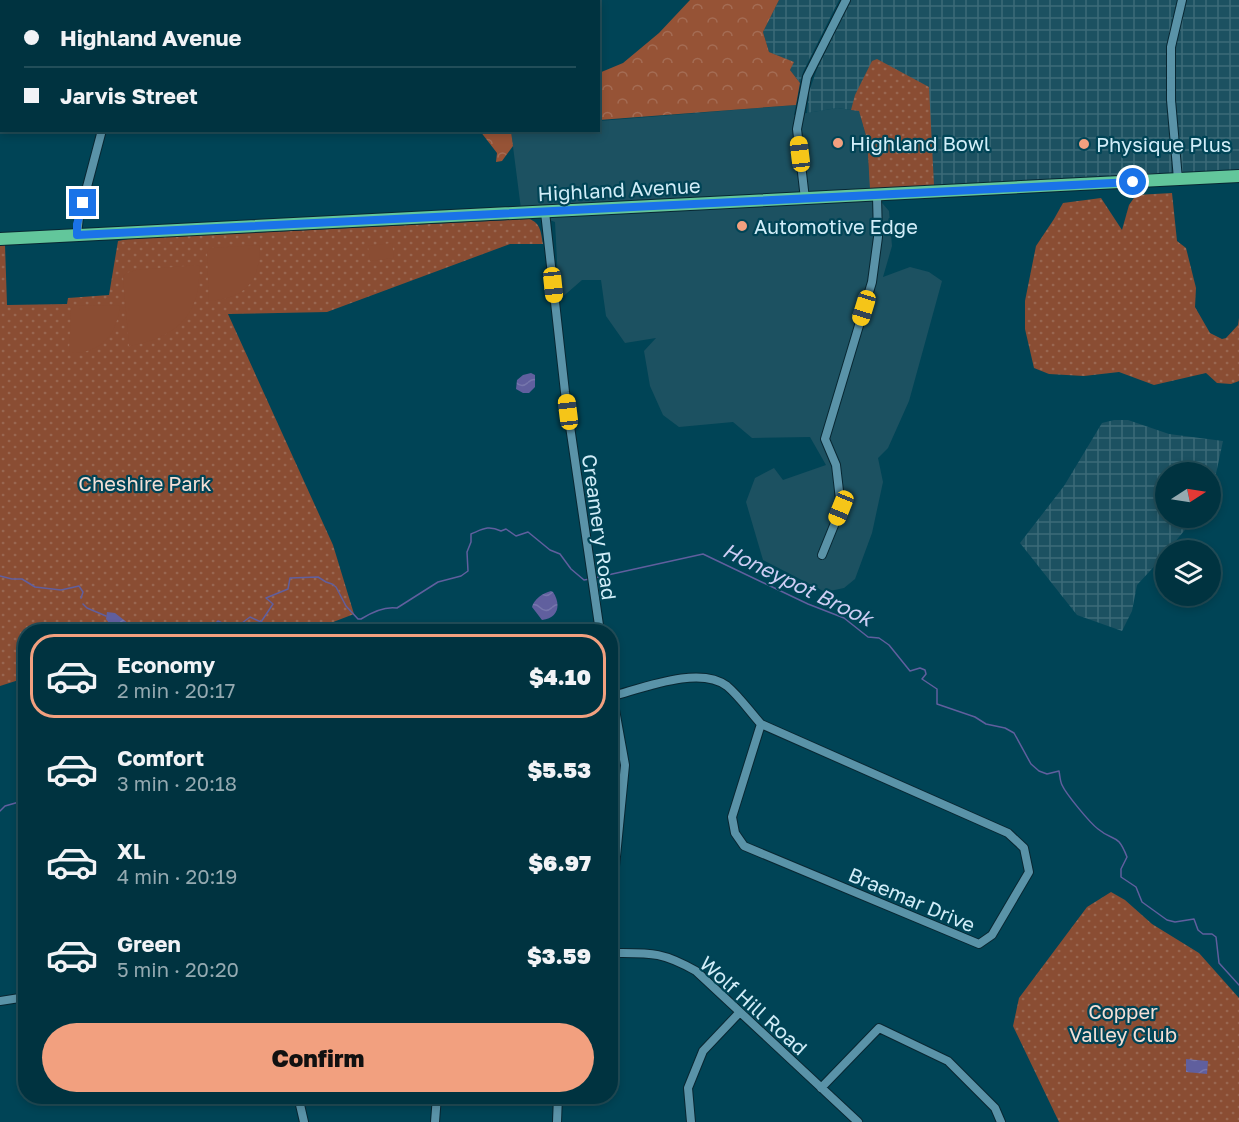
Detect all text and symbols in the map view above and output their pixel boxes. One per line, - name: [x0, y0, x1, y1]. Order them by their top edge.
- text: Highland Avenue: [60, 24, 242, 51]
- text: Jarvis Street: [60, 82, 198, 109]
- place label: Highland Bowl: [850, 131, 990, 155]
- place label: Physique Plus: [1096, 132, 1231, 156]
- car: [789, 135, 811, 173]
- marker: Highland Bowl: [831, 136, 845, 150]
- marker: Physique Plus: [1077, 137, 1091, 151]
- route start: [1119, 168, 1146, 195]
- street label: Highland Avenue: [537, 173, 701, 205]
- route end: [69, 189, 96, 216]
- place label: Automotive Edge: [754, 214, 918, 238]
- marker: Automotive Edge: [735, 219, 749, 233]
- car: [542, 266, 564, 304]
- car: [850, 288, 878, 328]
- car: [557, 393, 579, 431]
- street label: Creamery Road: [578, 453, 622, 601]
- north arrow: [1155, 462, 1221, 528]
- map controls: [1155, 462, 1221, 606]
- park label: Cheshire Park: [78, 471, 212, 495]
- car: [826, 488, 856, 528]
- water label: Honeypot Brook: [719, 537, 879, 632]
- button: layers: [1155, 540, 1221, 606]
- icon: car: [45, 649, 99, 703]
- text: Economy: [117, 651, 215, 678]
- text: $4.10: [529, 663, 591, 690]
- text: 2 min · 20:17: [117, 678, 235, 702]
- icon: car: [45, 742, 99, 796]
- text: Comfort: [117, 744, 204, 771]
- text: $5.53: [527, 756, 591, 783]
- text: 3 min · 20:18: [117, 771, 237, 795]
- icon: car: [45, 835, 99, 889]
- text: XL: [117, 837, 145, 864]
- text: $6.97: [528, 849, 591, 876]
- street label: Braemar Drive: [845, 862, 979, 936]
- text: 4 min · 20:19: [117, 864, 237, 888]
- icon: car: [45, 928, 99, 982]
- text: Green: [117, 930, 181, 957]
- text: $3.59: [527, 942, 591, 969]
- street label: Wolf Hill Road: [695, 951, 813, 1059]
- text: 5 min · 20:20: [117, 957, 239, 981]
- park label: Copper Valley Club: [1069, 999, 1177, 1046]
- button: Confirm: [42, 1023, 594, 1092]

